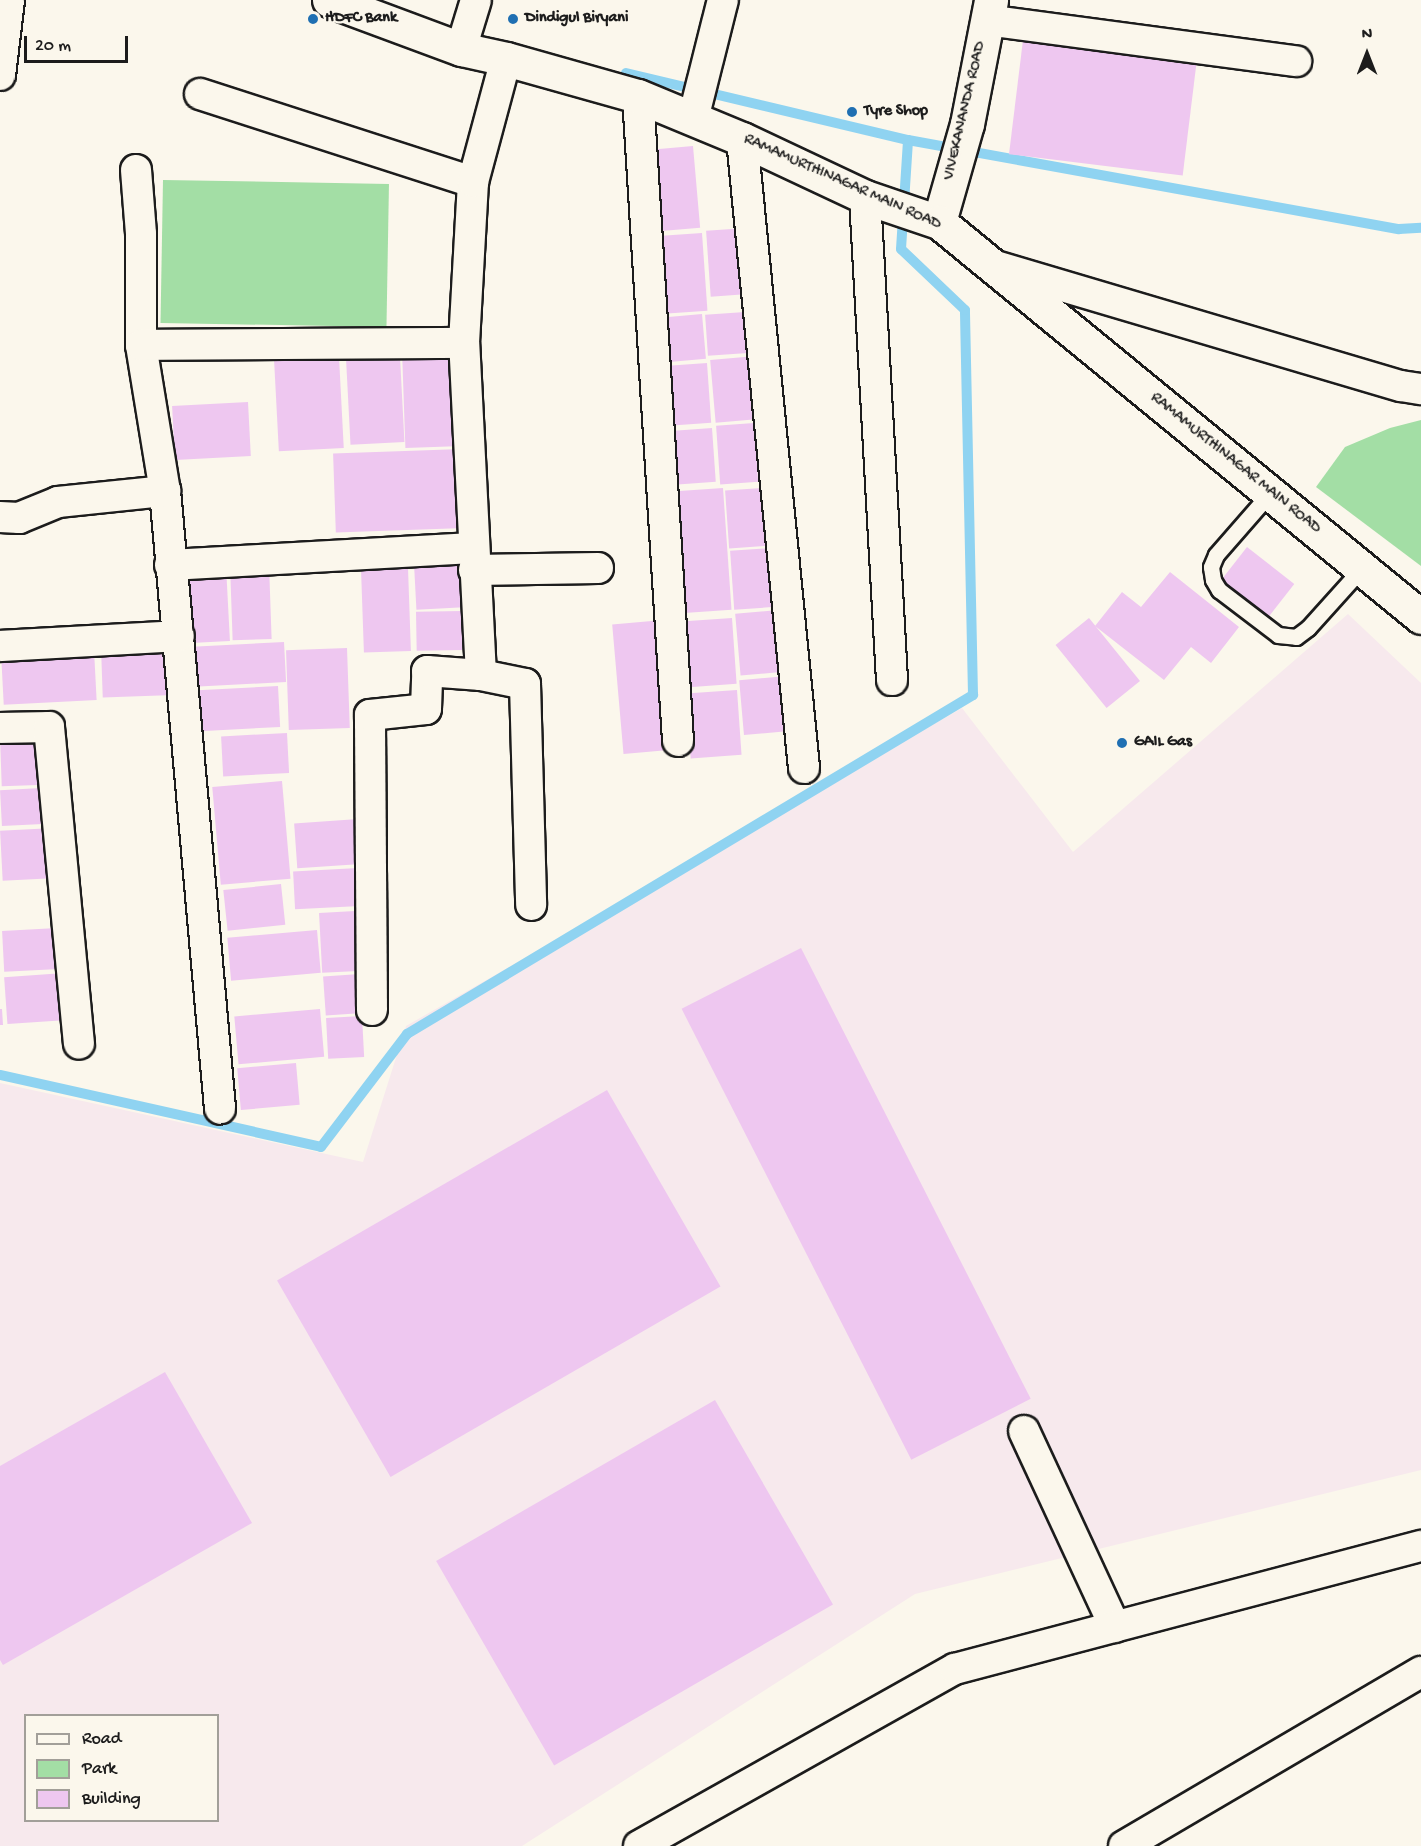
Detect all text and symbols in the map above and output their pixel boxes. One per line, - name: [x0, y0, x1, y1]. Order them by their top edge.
- place label: HDFC Bank: [325, 9, 397, 29]
- place label: Dindigul Biryani: [525, 9, 628, 29]
- marker: HDFC Bank: [306, 12, 320, 26]
- marker: Dindigul Biryani: [506, 12, 520, 26]
- scale bar: [27, 24, 130, 62]
- north arrow: [1337, 24, 1397, 84]
- text: N: [1362, 26, 1372, 45]
- text: 20 m: [35, 36, 71, 57]
- street label: VIVEKANANDA ROAD: [941, 40, 991, 182]
- place label: Tyre Shop: [864, 102, 928, 122]
- marker: Tyre Shop: [845, 105, 859, 119]
- street label: RAMAMURTHINAGAR MAIN ROAD: [740, 131, 944, 235]
- street label: RAMAMURTHINAGAR MAIN ROAD: [1146, 389, 1324, 539]
- place label: GAIL Gas: [1134, 733, 1192, 753]
- marker: GAIL Gas: [1115, 736, 1129, 750]
- legend: [24, 1714, 219, 1822]
- text: Road: [82, 1729, 121, 1750]
- text: Park: [82, 1759, 116, 1780]
- text: Building: [82, 1789, 141, 1810]

